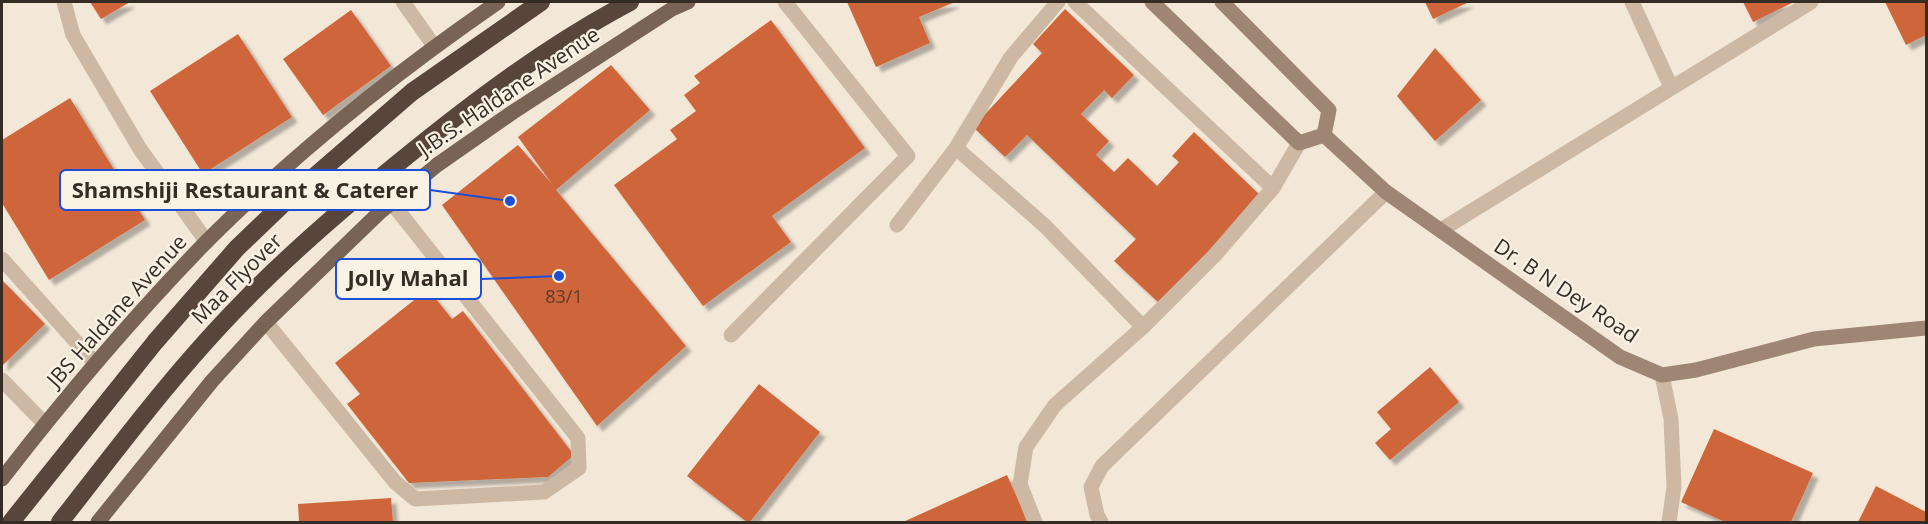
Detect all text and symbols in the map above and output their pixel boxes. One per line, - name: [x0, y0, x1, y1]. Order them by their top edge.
- street label: J.B.S. Haldane Avenue: [411, 20, 605, 163]
- callout: Shamshiji Restaurant & Caterer: [60, 170, 430, 210]
- text: Shamshiji Restaurant & Caterer: [72, 174, 418, 204]
- street label: Maa Flyover: [185, 226, 288, 330]
- street label: JBS Haldane Avenue: [39, 228, 192, 394]
- street label: Dr. B N Dey Road: [1489, 232, 1644, 349]
- callout: Jolly Mahal: [336, 259, 481, 299]
- text: Jolly Mahal: [345, 262, 469, 292]
- house number: 83/1: [545, 284, 583, 308]

